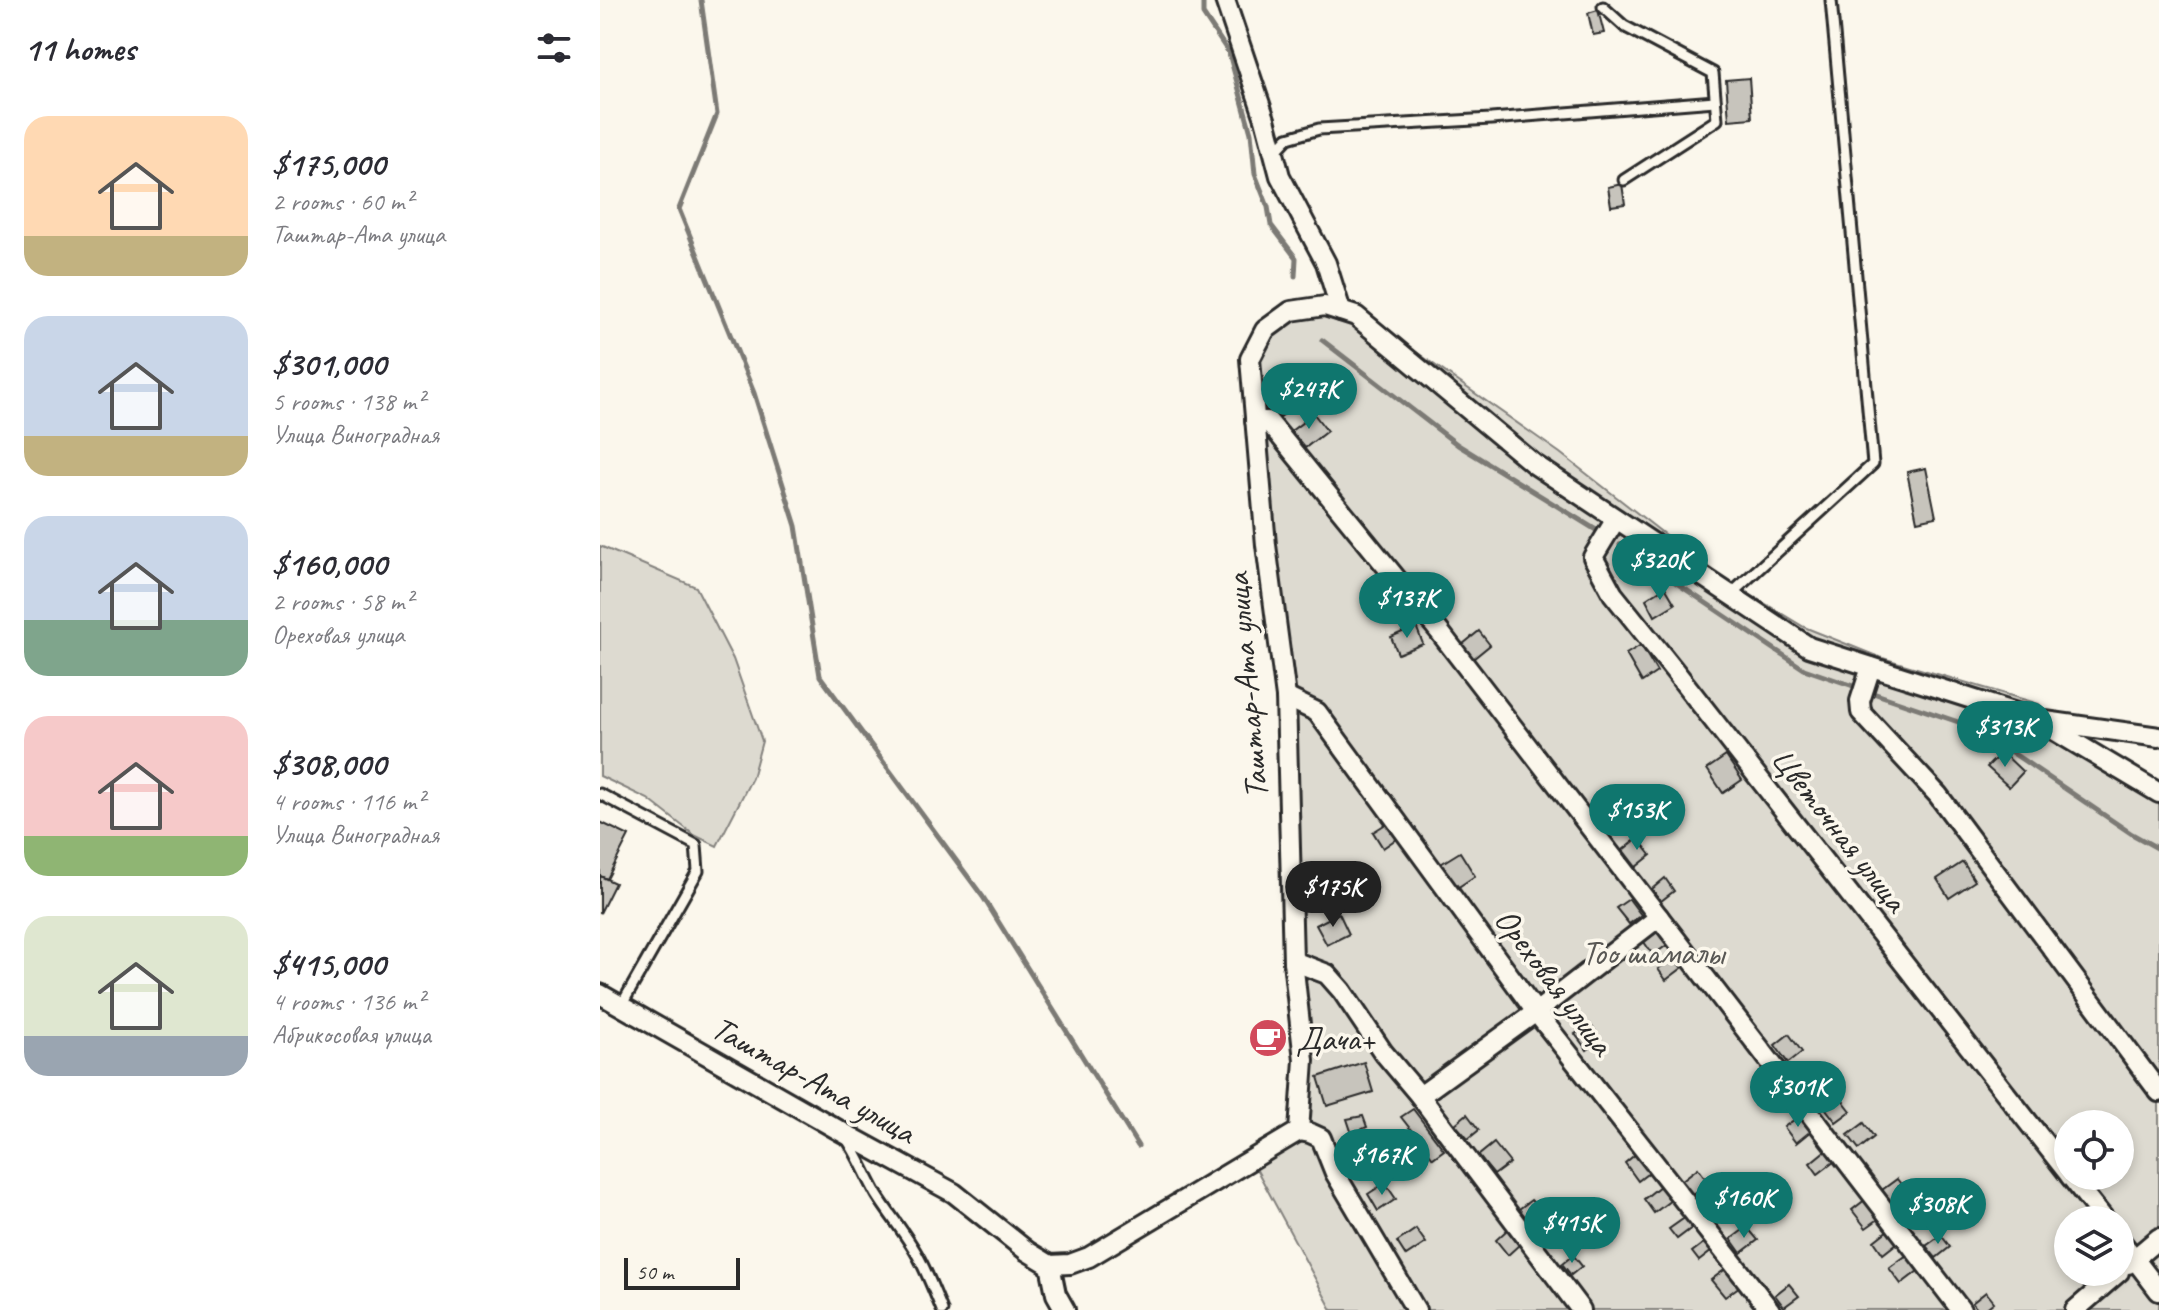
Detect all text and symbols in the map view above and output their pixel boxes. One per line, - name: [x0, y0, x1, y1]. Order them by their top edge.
- icon: filters: [532, 26, 576, 70]
- text: 11 homes: [24, 27, 135, 70]
- text: $175,000: [272, 142, 385, 185]
- icon: home: [88, 148, 184, 244]
- text: 2 rooms · 60 m²: [272, 185, 413, 218]
- text: Таштар-Ата улица: [272, 218, 445, 251]
- text: $301,000: [272, 342, 386, 385]
- icon: home: [88, 348, 184, 444]
- pin: $247K: [1253, 363, 1365, 431]
- text: $247K: [1279, 372, 1339, 405]
- text: 5 rooms · 138 m²: [272, 385, 424, 418]
- text: Улица Виноградная: [272, 418, 439, 451]
- pin: $320K: [1604, 534, 1716, 602]
- text: $160,000: [272, 542, 387, 585]
- text: $320K: [1630, 543, 1690, 576]
- icon: home: [88, 548, 184, 644]
- street label: Таштар-Ата улица: [1215, 569, 1278, 801]
- pin: $137K: [1351, 572, 1463, 640]
- text: $137K: [1377, 581, 1437, 614]
- text: 2 rooms · 58 m²: [272, 585, 413, 618]
- text: Ореховая улица: [272, 618, 404, 651]
- pin: $313K: [1949, 701, 2061, 769]
- text: $313K: [1975, 710, 2035, 743]
- street label: Цветочная улица: [1762, 738, 1919, 922]
- text: $308,000: [272, 742, 386, 785]
- icon: home: [88, 748, 184, 844]
- pin: $153K: [1581, 784, 1693, 852]
- text: 4 rooms · 116 m²: [272, 785, 424, 818]
- text: $153K: [1607, 793, 1667, 826]
- text: Улица Виноградная: [272, 818, 439, 851]
- pin: $175K: [1277, 861, 1389, 929]
- text: $175K: [1303, 870, 1363, 903]
- street label: Ореховая улица: [1485, 899, 1625, 1065]
- park label: Тоо шамалы: [1582, 931, 1727, 974]
- text: $415,000: [272, 942, 385, 985]
- icon: home: [88, 948, 184, 1044]
- text: 4 rooms · 136 m²: [272, 985, 424, 1018]
- street label: Таштар-Ата улица: [704, 1006, 925, 1154]
- cafe icon: Дача+: [1247, 1017, 1289, 1059]
- place label: Дача+: [1296, 1017, 1377, 1060]
- text: Абрикосовая улица: [272, 1018, 431, 1051]
- pin: $301K: [1742, 1061, 1854, 1129]
- text: $301K: [1768, 1070, 1828, 1103]
- map controls: [2054, 1110, 2134, 1286]
- button: locate: [2054, 1110, 2134, 1190]
- pin: $167K: [1326, 1129, 1438, 1197]
- text: $167K: [1352, 1138, 1412, 1171]
- pin: $160K: [1688, 1172, 1800, 1240]
- pin: $308K: [1882, 1178, 1994, 1246]
- text: $160K: [1714, 1181, 1774, 1214]
- text: $308K: [1908, 1187, 1968, 1220]
- pin: $415K: [1516, 1197, 1628, 1265]
- text: $415K: [1542, 1206, 1602, 1239]
- button: layers: [2054, 1206, 2134, 1286]
- scale bar: [624, 1254, 740, 1290]
- text: 50 m: [636, 1258, 673, 1286]

